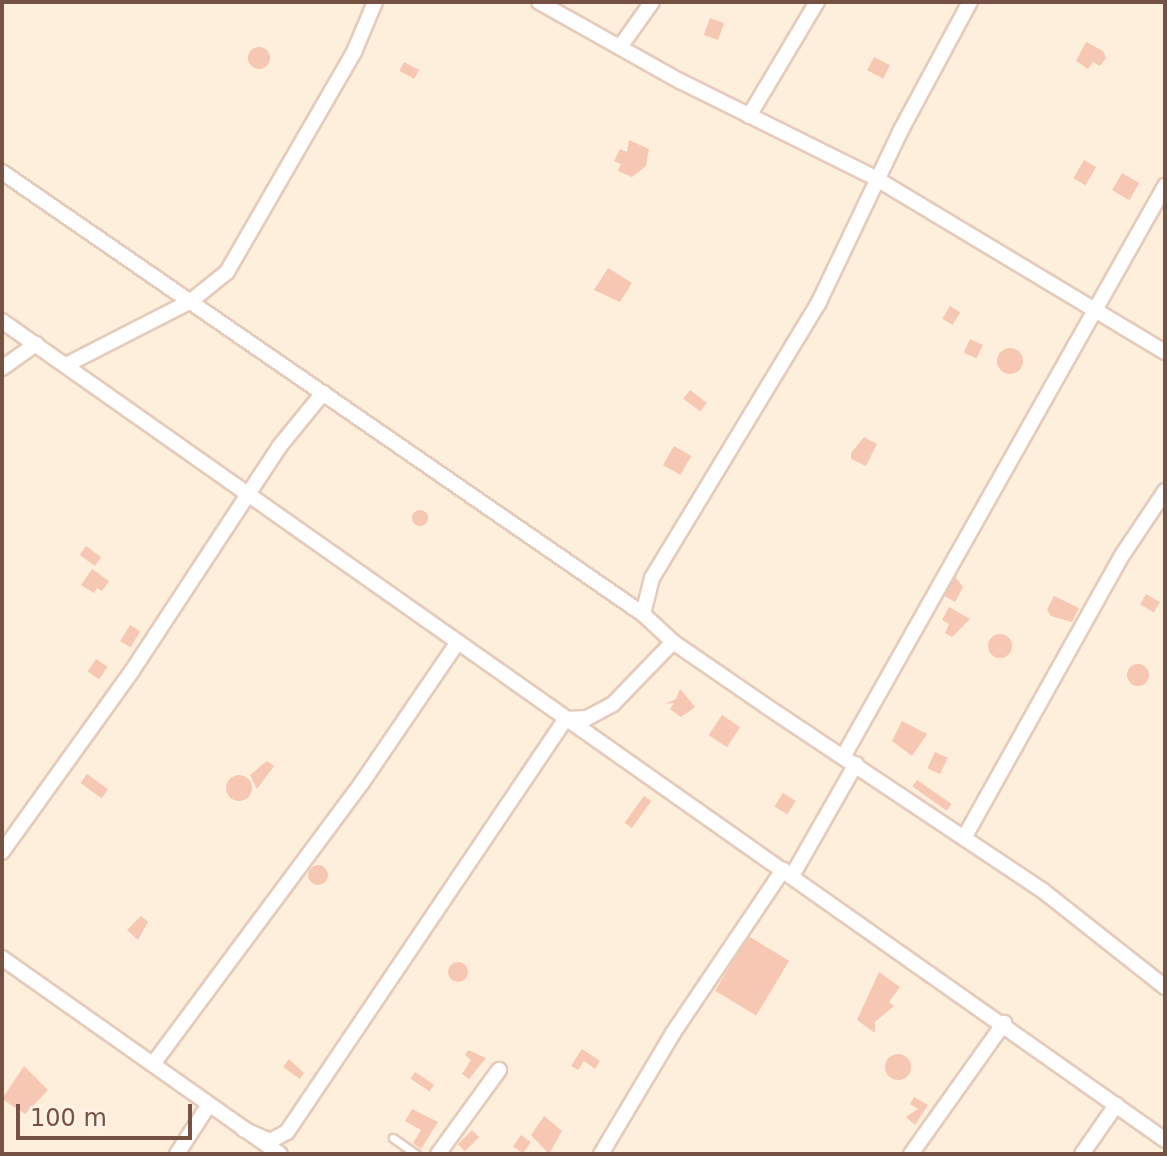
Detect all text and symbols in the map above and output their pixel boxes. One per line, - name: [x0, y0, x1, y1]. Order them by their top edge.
- scale bar: [20, 1088, 196, 1138]
- text: 100 m: [30, 1104, 107, 1132]

